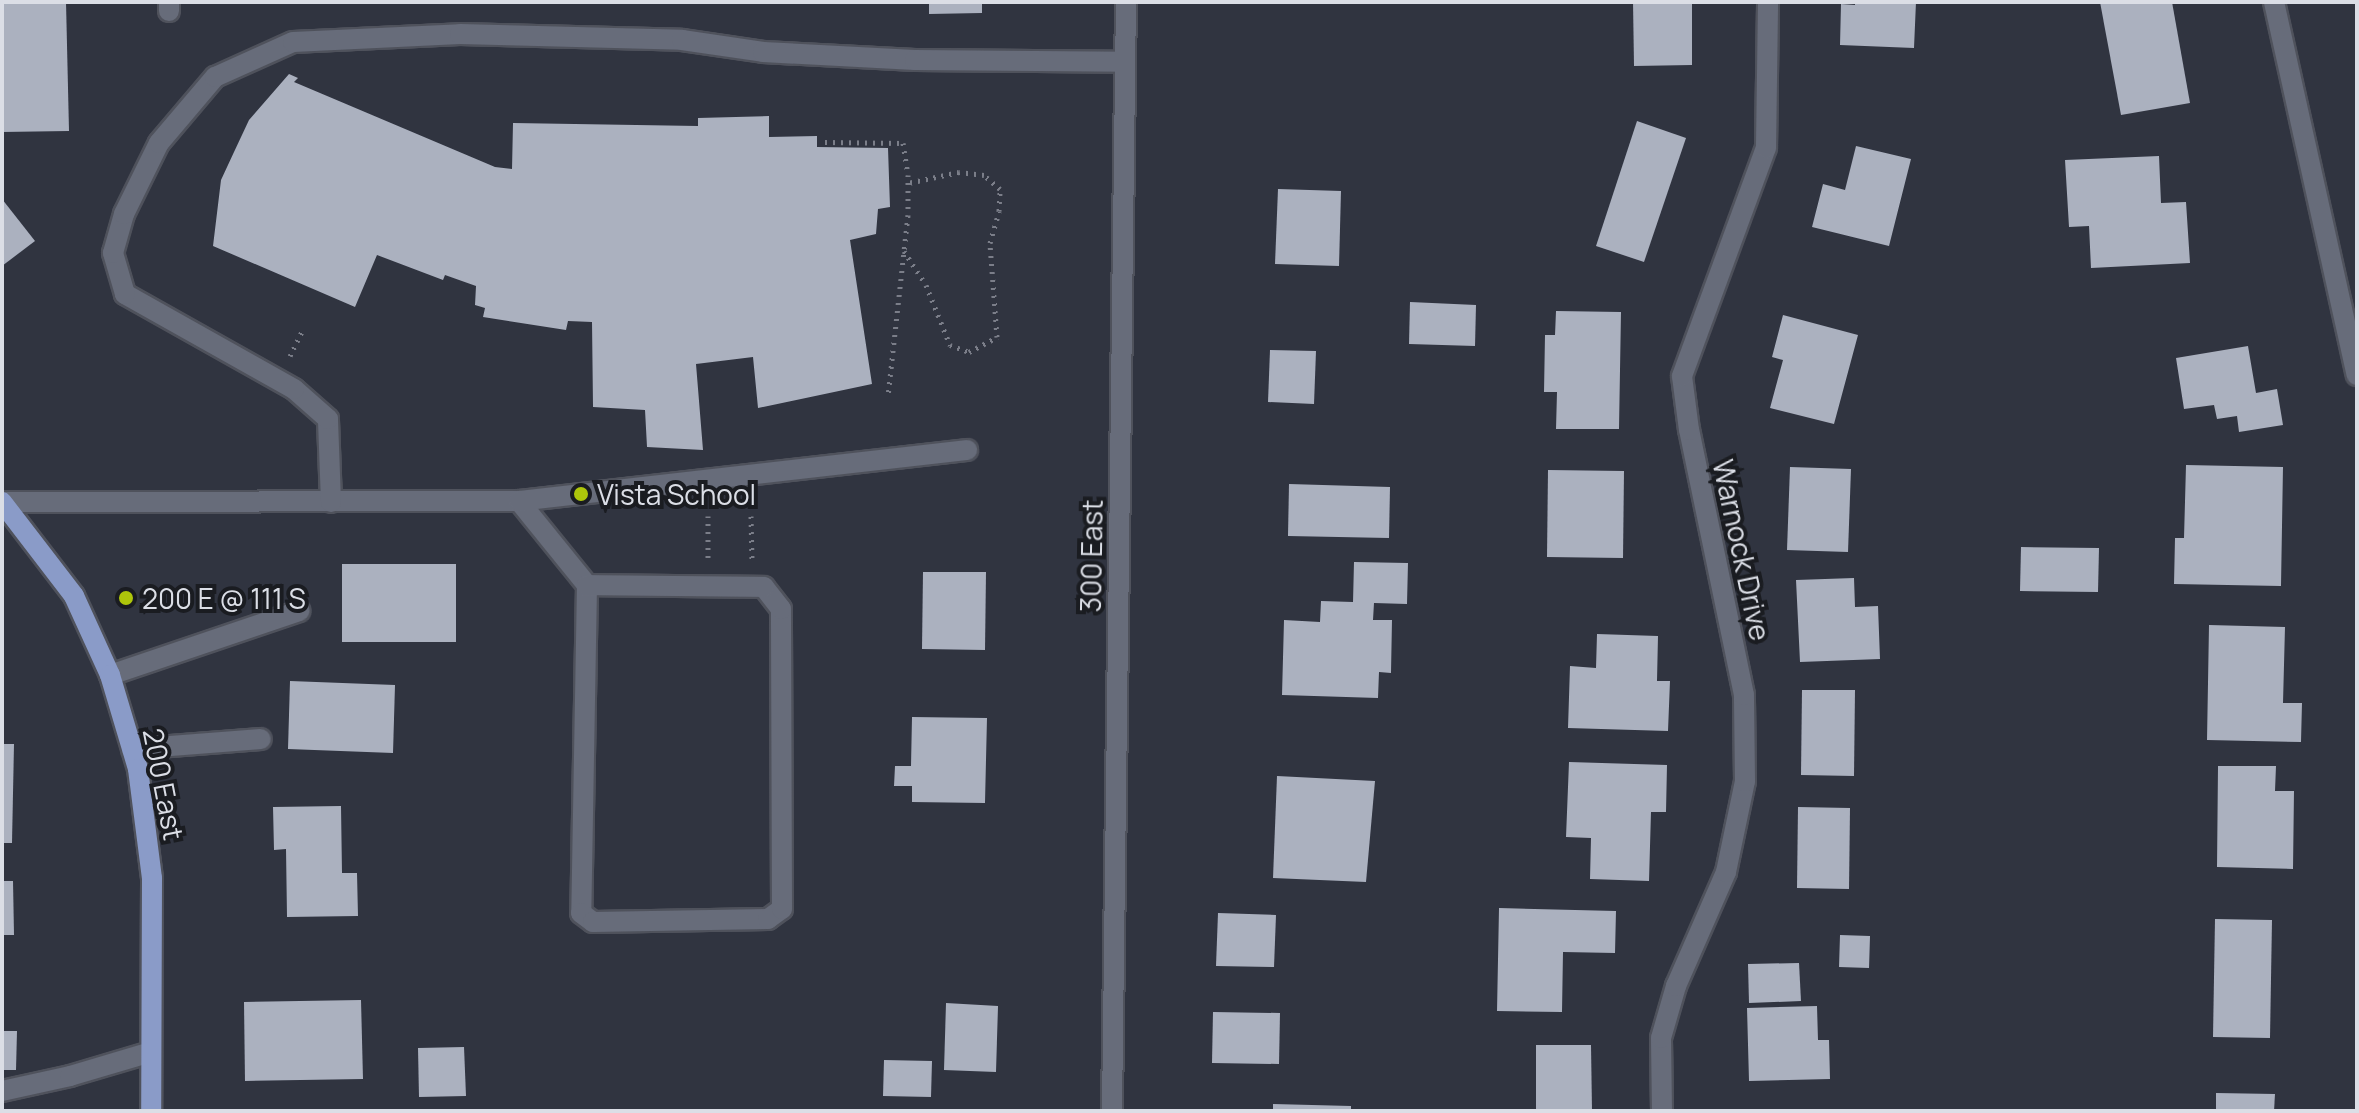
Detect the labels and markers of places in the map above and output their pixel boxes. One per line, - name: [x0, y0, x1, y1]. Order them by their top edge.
- place label: Vista School: [597, 477, 756, 511]
- marker: Vista School: [572, 485, 590, 503]
- place label: 200 E @ 111 S: [142, 581, 306, 615]
- marker: 200 E @ 111 S: [117, 589, 135, 607]

